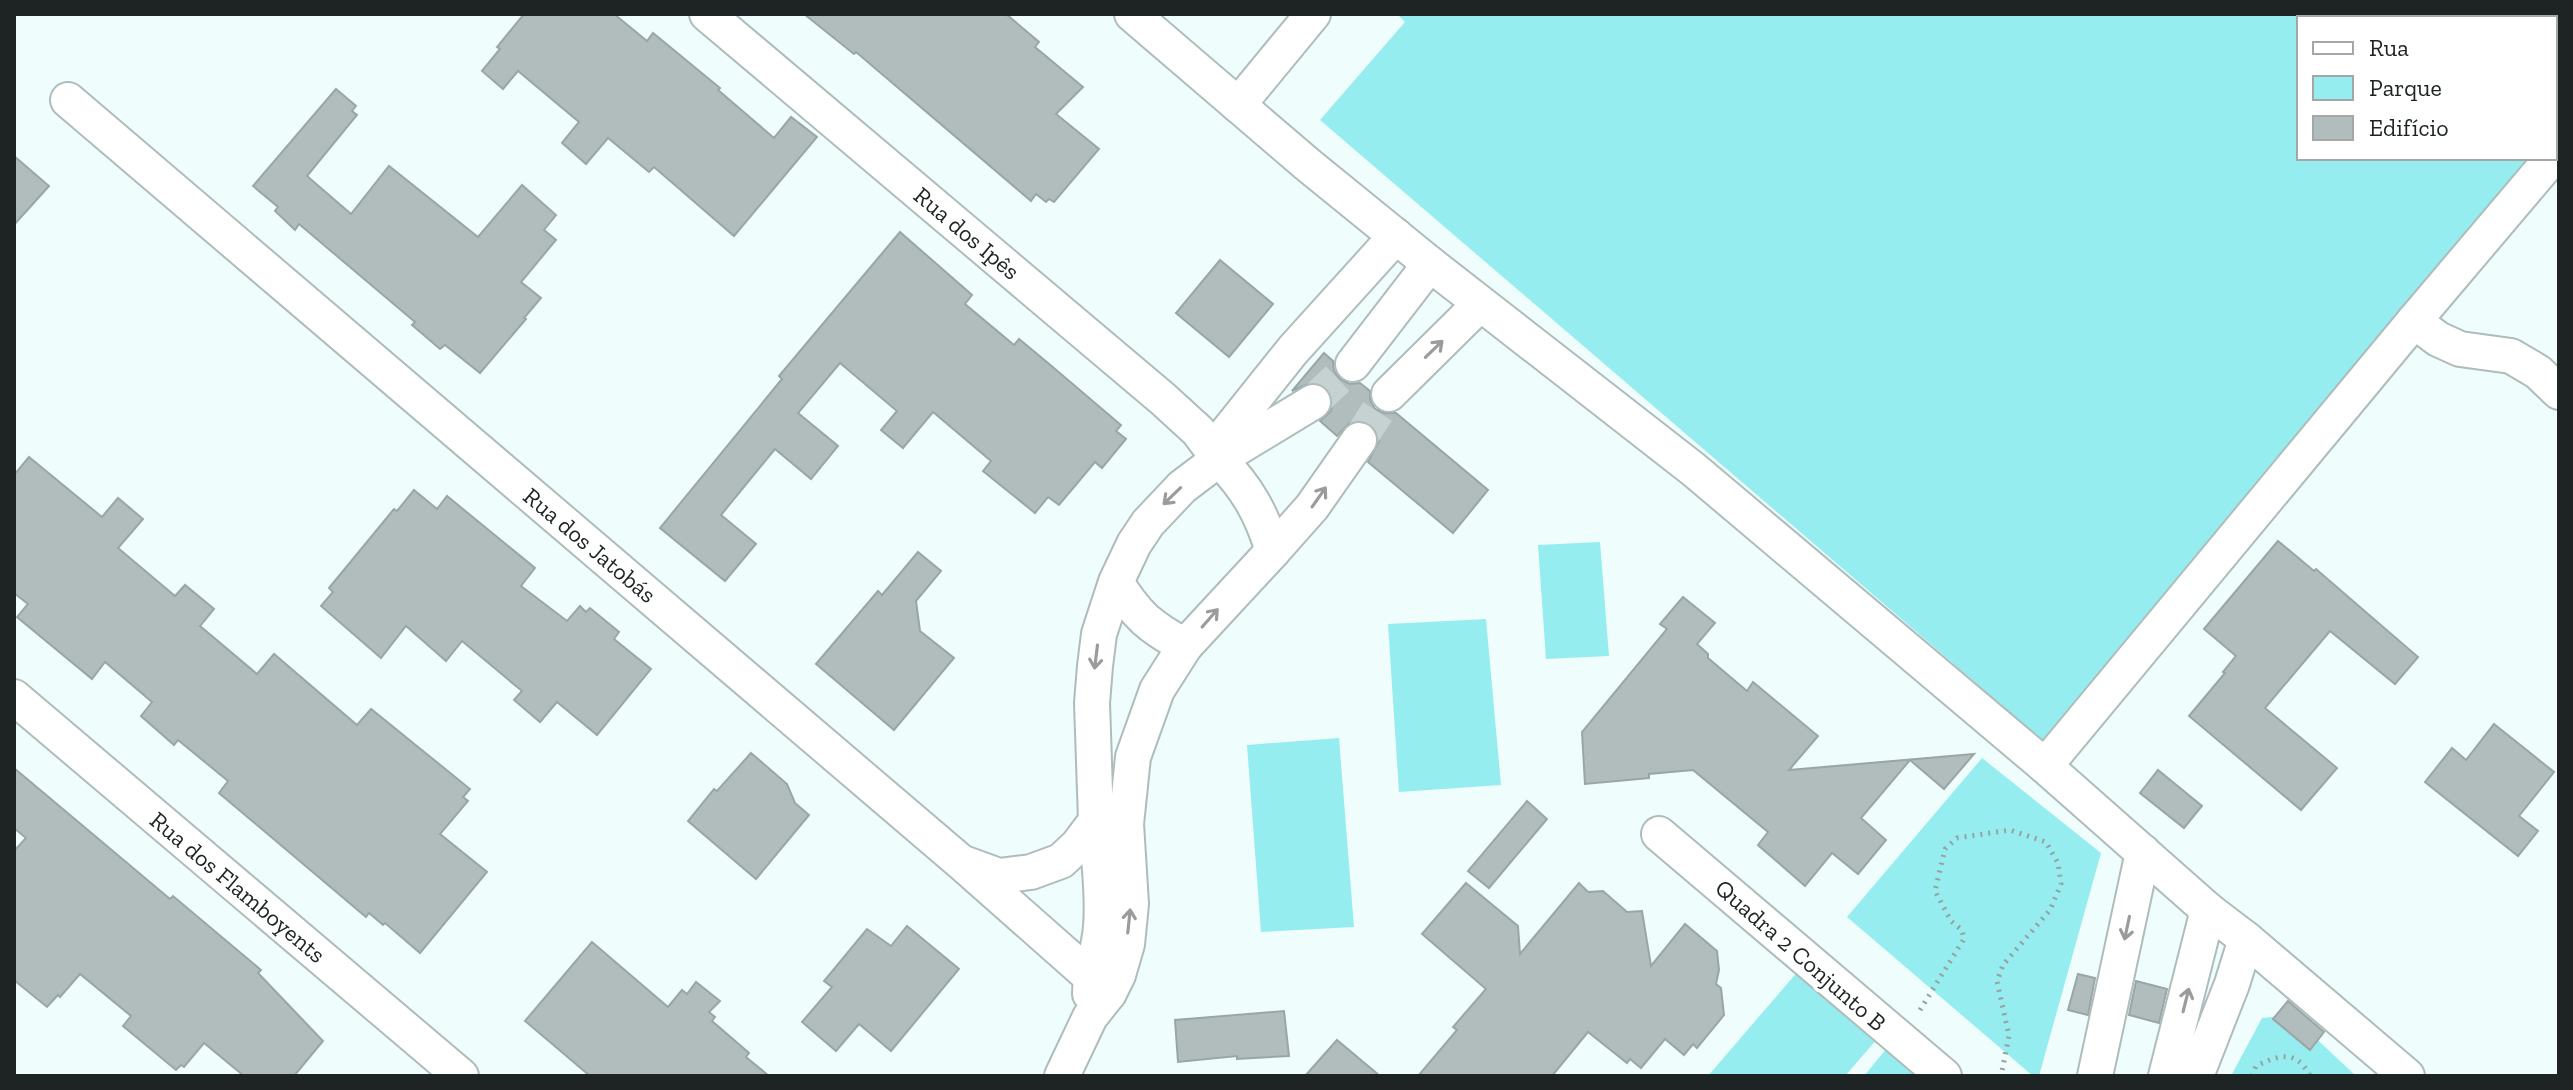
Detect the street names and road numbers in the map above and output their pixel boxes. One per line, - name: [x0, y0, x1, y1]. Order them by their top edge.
- street label: Rua dos Ipês: [908, 180, 1026, 286]
- street label: Rua dos Jatobás: [518, 481, 662, 609]
- street label: Rua dos Flamboyents: [144, 805, 332, 969]
- street label: Quadra 2 Conjunto B: [1710, 873, 1892, 1037]

